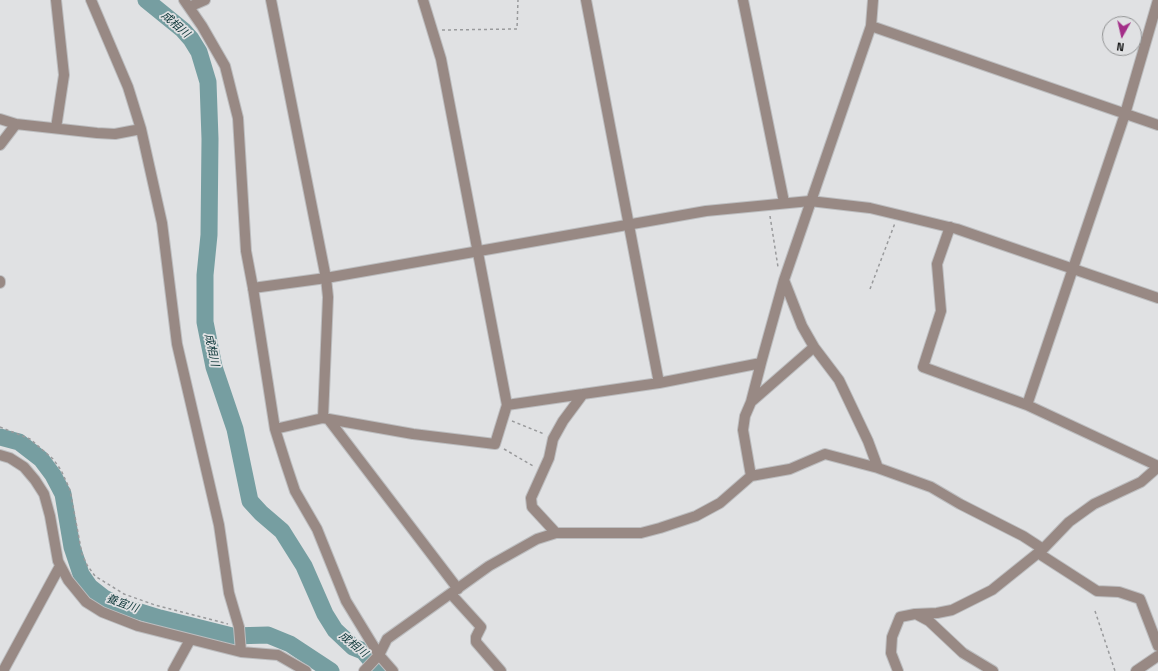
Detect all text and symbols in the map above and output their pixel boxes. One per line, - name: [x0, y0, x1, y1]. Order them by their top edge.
- water label: 成相川: [158, 9, 192, 41]
- north arrow: [1102, 16, 1142, 56]
- text: N: [1116, 38, 1125, 55]
- water label: 成相川: [201, 332, 221, 368]
- water label: 養宜川: [104, 592, 140, 616]
- water label: 成相川: [336, 629, 370, 661]

